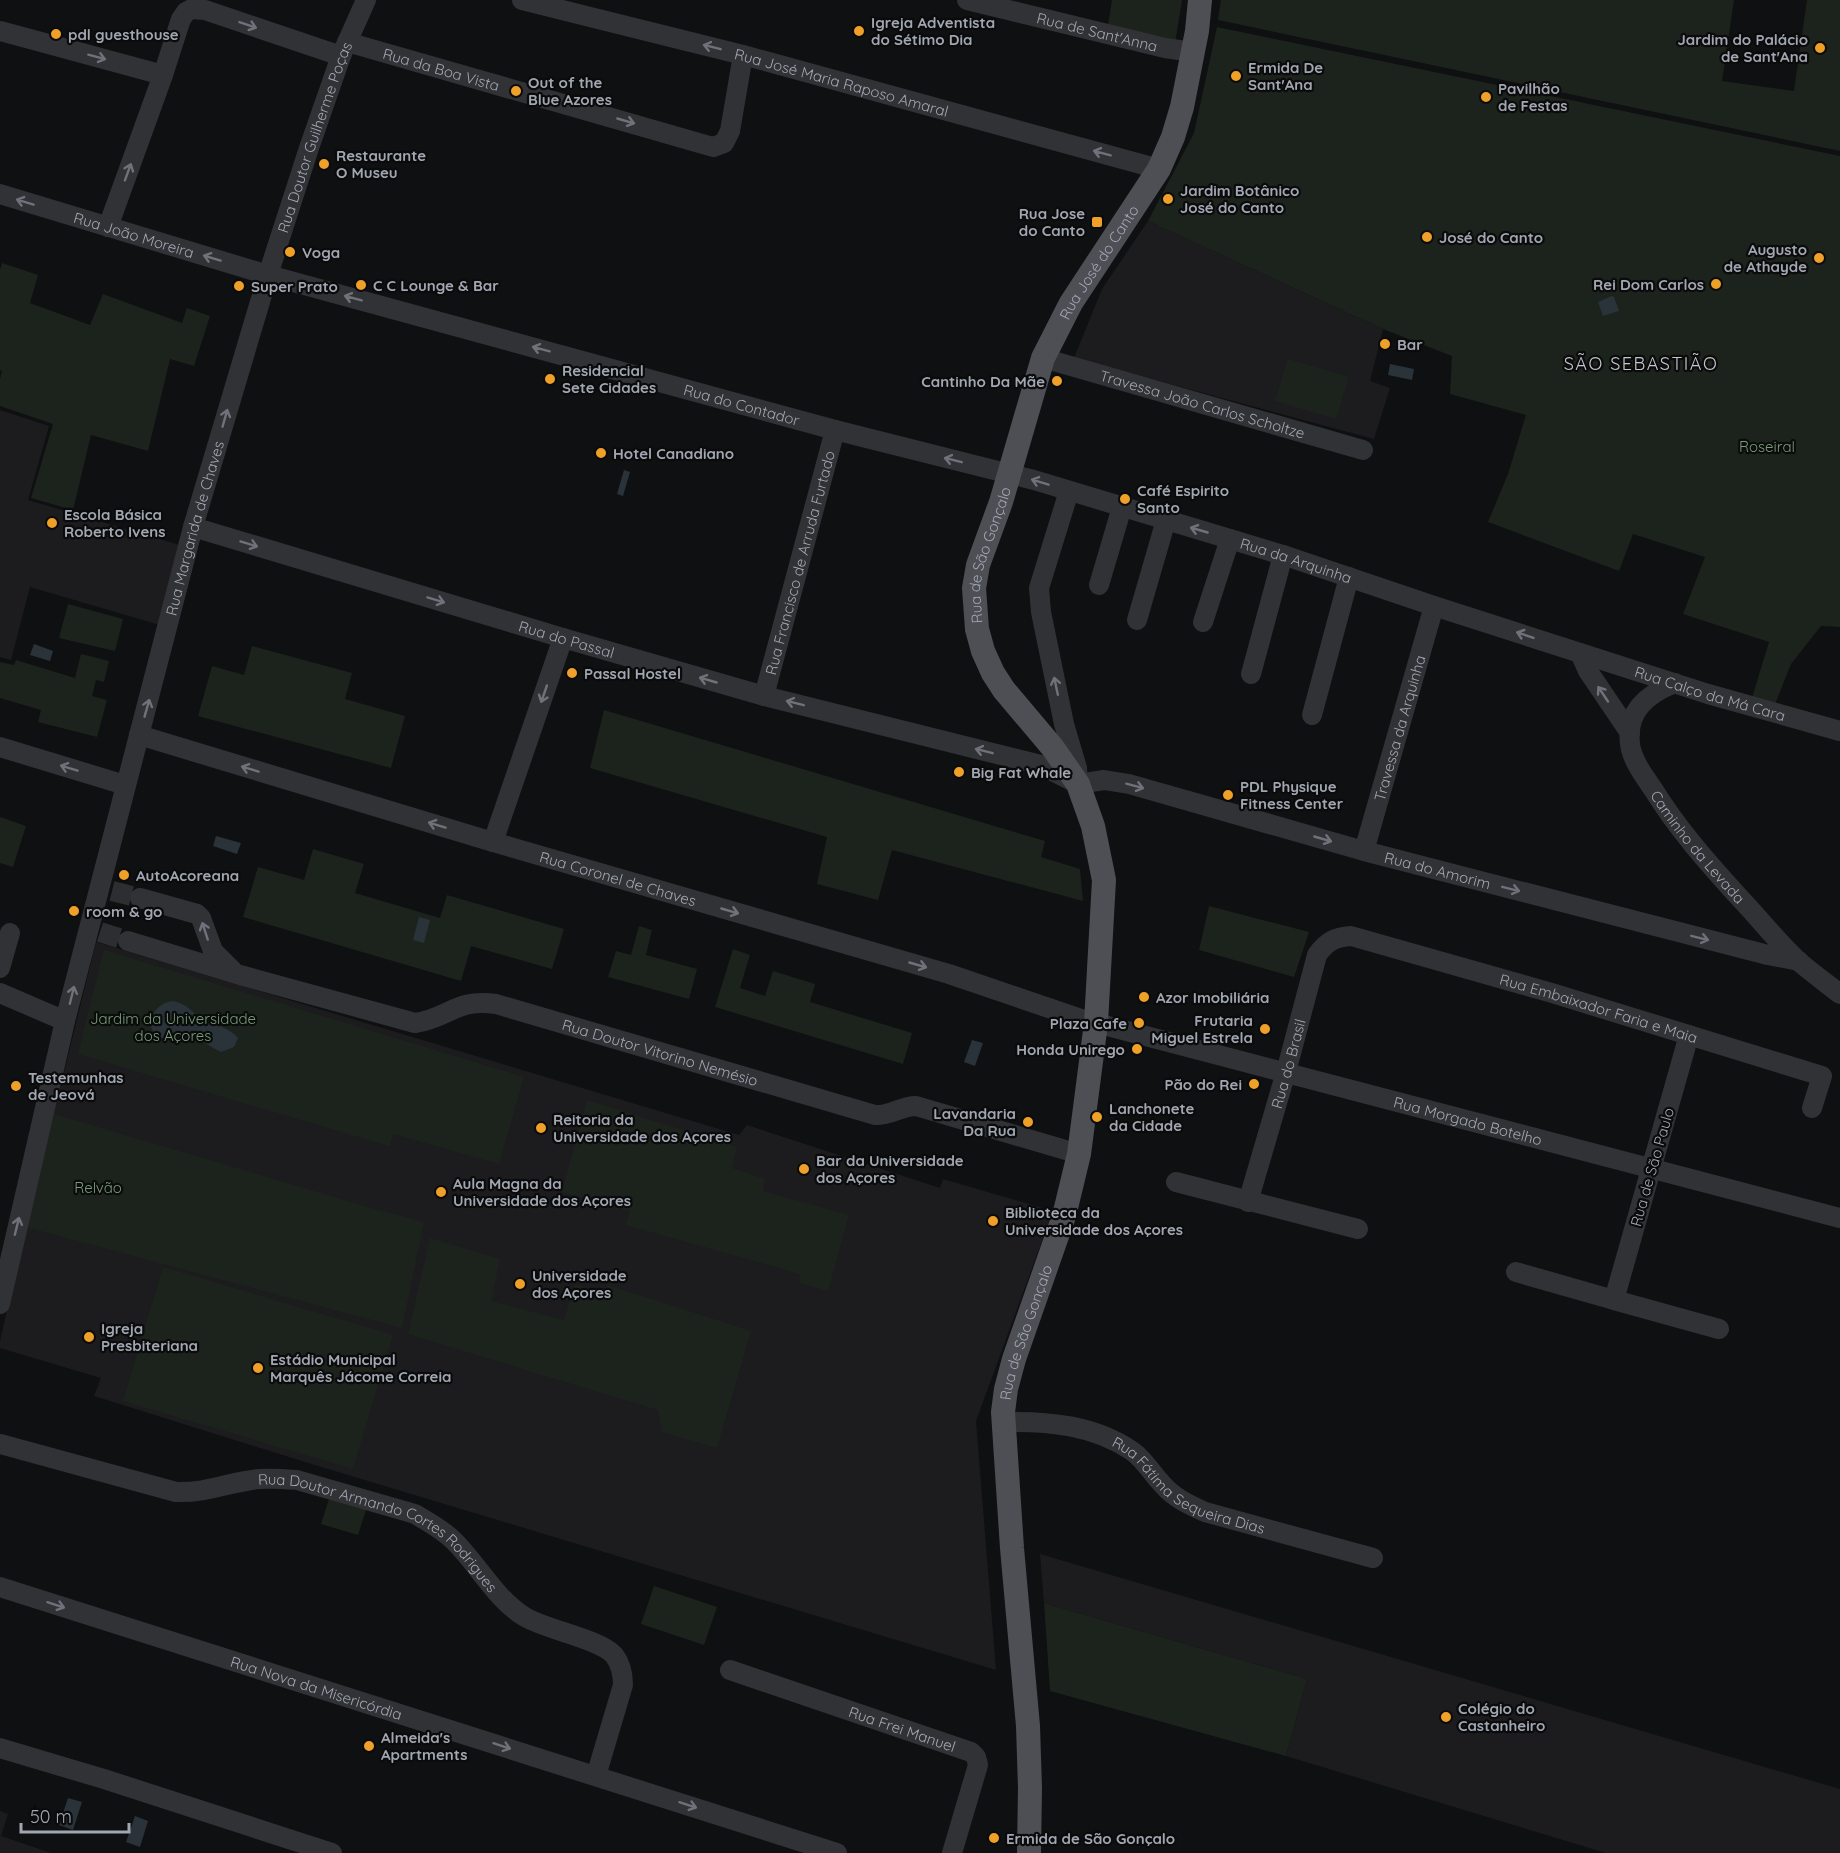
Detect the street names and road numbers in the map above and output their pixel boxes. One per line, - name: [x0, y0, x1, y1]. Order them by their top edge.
- street label: Rua de Sant'Anna: [1035, 8, 1160, 55]
- street label: Rua Doutor Guilherme Poças: [273, 39, 356, 235]
- street label: Rua da Boa Vista: [381, 43, 502, 95]
- street label: Rua José Maria Raposo Amaral: [733, 44, 951, 120]
- street label: Rua José do Canto: [1055, 201, 1142, 323]
- street label: Rua João Moreira: [71, 207, 197, 262]
- street label: Travessa João Carlos Scholtze: [1098, 365, 1307, 442]
- street label: Rua do Contador: [681, 380, 802, 429]
- street label: Rua Margarida de Chaves: [161, 438, 228, 618]
- street label: Rua Francisco de Arruda Furtado: [761, 449, 839, 677]
- street label: Rua de São Gonçalo: [964, 484, 1014, 624]
- street label: Rua da Arquinha: [1238, 533, 1354, 587]
- street label: Rua do Passal: [517, 616, 617, 662]
- street label: Travessa da Arquinha: [1369, 653, 1429, 803]
- street label: Rua Calço da Má Cara: [1632, 662, 1788, 725]
- street label: Caminho da Levada: [1647, 787, 1749, 907]
- street label: Rua Coronel de Chaves: [538, 847, 699, 910]
- street label: Rua do Amorim: [1382, 847, 1493, 893]
- street label: Rua Embaixador Faria e Maia: [1498, 969, 1700, 1047]
- street label: Rua Doutor Vitorino Nemésio: [560, 1014, 760, 1090]
- street label: Rua do Brasil: [1266, 1017, 1309, 1111]
- street label: Rua Morgado Botelho: [1392, 1092, 1544, 1149]
- street label: Rua de São Paulo: [1626, 1105, 1678, 1229]
- street label: Rua de São Gonçalo: [995, 1262, 1056, 1401]
- street label: Rua Fátima Sequeira Dias: [1109, 1432, 1267, 1537]
- street label: Rua Doutor Armando Cortes Rodrigues: [257, 1469, 502, 1596]
- street label: Rua Nova da Misericórdia: [228, 1651, 405, 1724]
- street label: Rua Frei Manuel: [846, 1702, 958, 1756]

